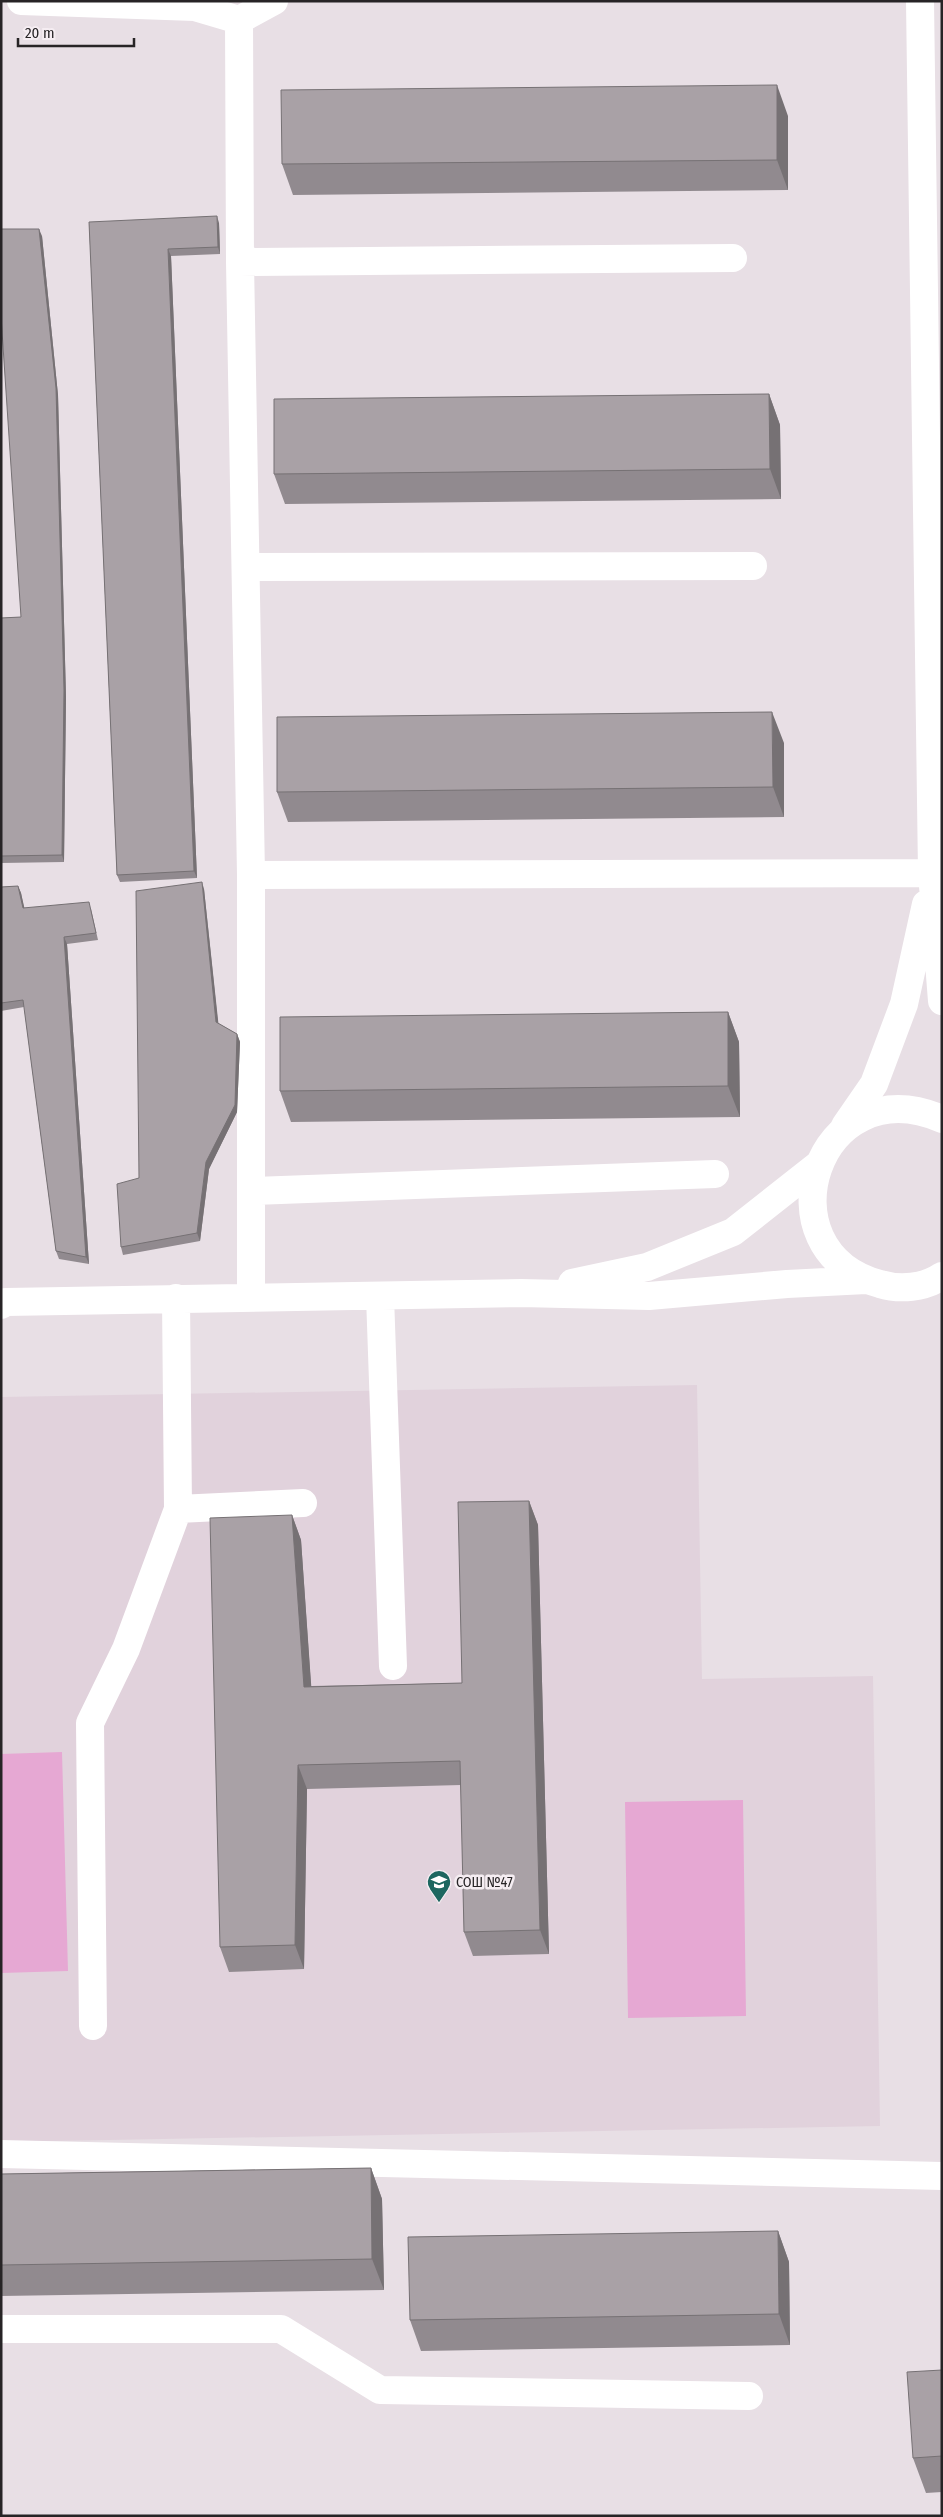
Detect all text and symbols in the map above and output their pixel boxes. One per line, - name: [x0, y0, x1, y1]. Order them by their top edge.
- scale bar: [18, 15, 134, 47]
- text: 20 m: [25, 24, 55, 42]
- school or university icon: СОШ №47: [426, 1869, 452, 1903]
- place label: СОШ №47: [456, 1874, 513, 1891]

